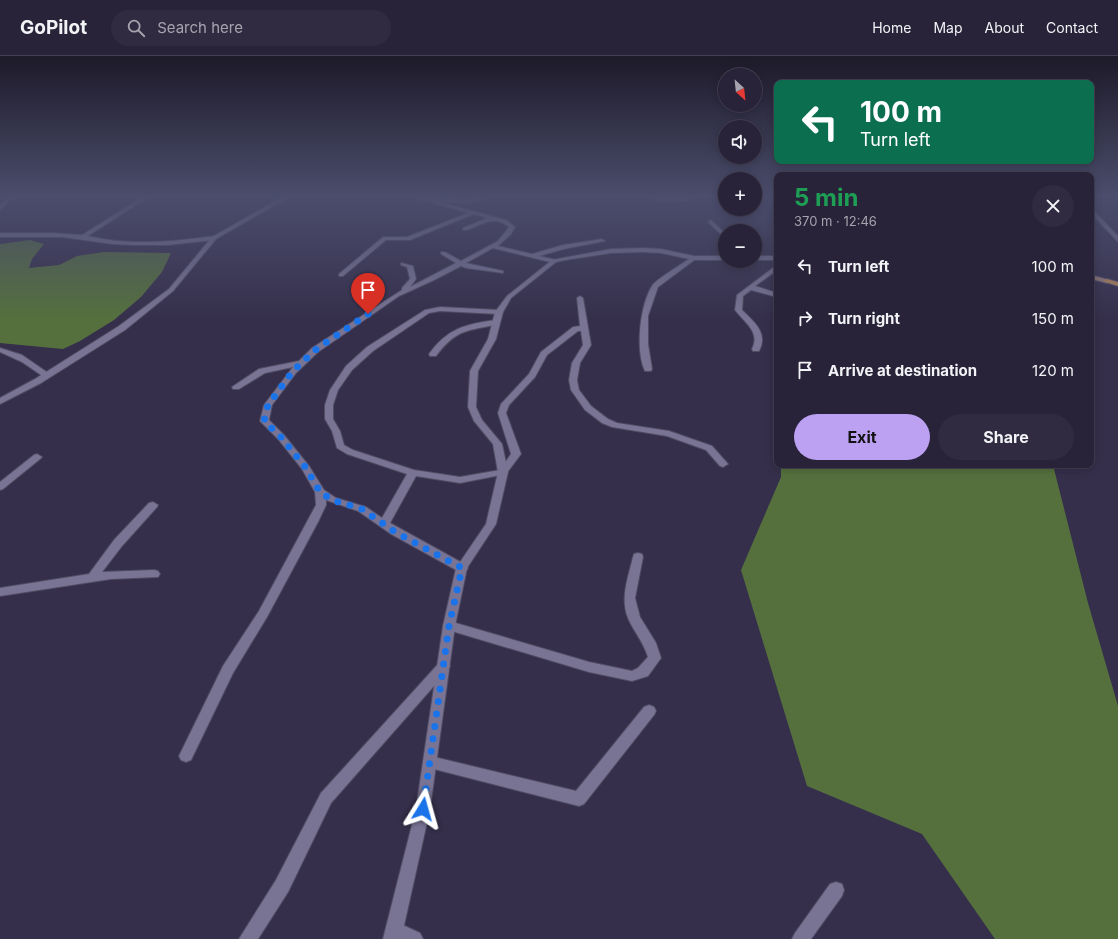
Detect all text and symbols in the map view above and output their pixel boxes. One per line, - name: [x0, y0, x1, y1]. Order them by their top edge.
- search box: [111, 10, 391, 46]
- text: GoPilot: [20, 16, 87, 39]
- icon: search: [125, 17, 147, 39]
- text: Search here: [157, 18, 243, 37]
- text: Home: [872, 19, 911, 36]
- text: Map: [933, 19, 963, 36]
- text: About: [985, 19, 1024, 36]
- text: Contact: [1046, 19, 1098, 36]
- north arrow: [718, 68, 762, 112]
- map controls: [718, 68, 762, 268]
- text: 100 m: [860, 95, 942, 129]
- icon: left: [794, 96, 846, 148]
- button: sound: [718, 120, 762, 164]
- text: Turn left: [860, 129, 930, 150]
- button: +: [718, 172, 762, 216]
- text: 5 min: [794, 183, 858, 212]
- button: close: [1032, 185, 1074, 227]
- text: 370 m · 12:46: [794, 213, 877, 229]
- button: −: [718, 224, 762, 268]
- icon: left: [794, 255, 816, 277]
- text: Turn left: [828, 257, 889, 276]
- text: 100 m: [1032, 257, 1074, 276]
- pin: [351, 273, 385, 314]
- icon: arrive: [357, 279, 379, 301]
- icon: right: [794, 307, 816, 329]
- text: Turn right: [828, 309, 900, 328]
- text: 150 m: [1032, 309, 1074, 328]
- icon: arrive: [794, 359, 816, 381]
- text: Arrive at destination: [828, 361, 977, 380]
- text: 120 m: [1032, 361, 1074, 380]
- button: Exit: [794, 414, 930, 460]
- button: Share: [938, 414, 1074, 460]
- position arrow: [402, 788, 444, 830]

